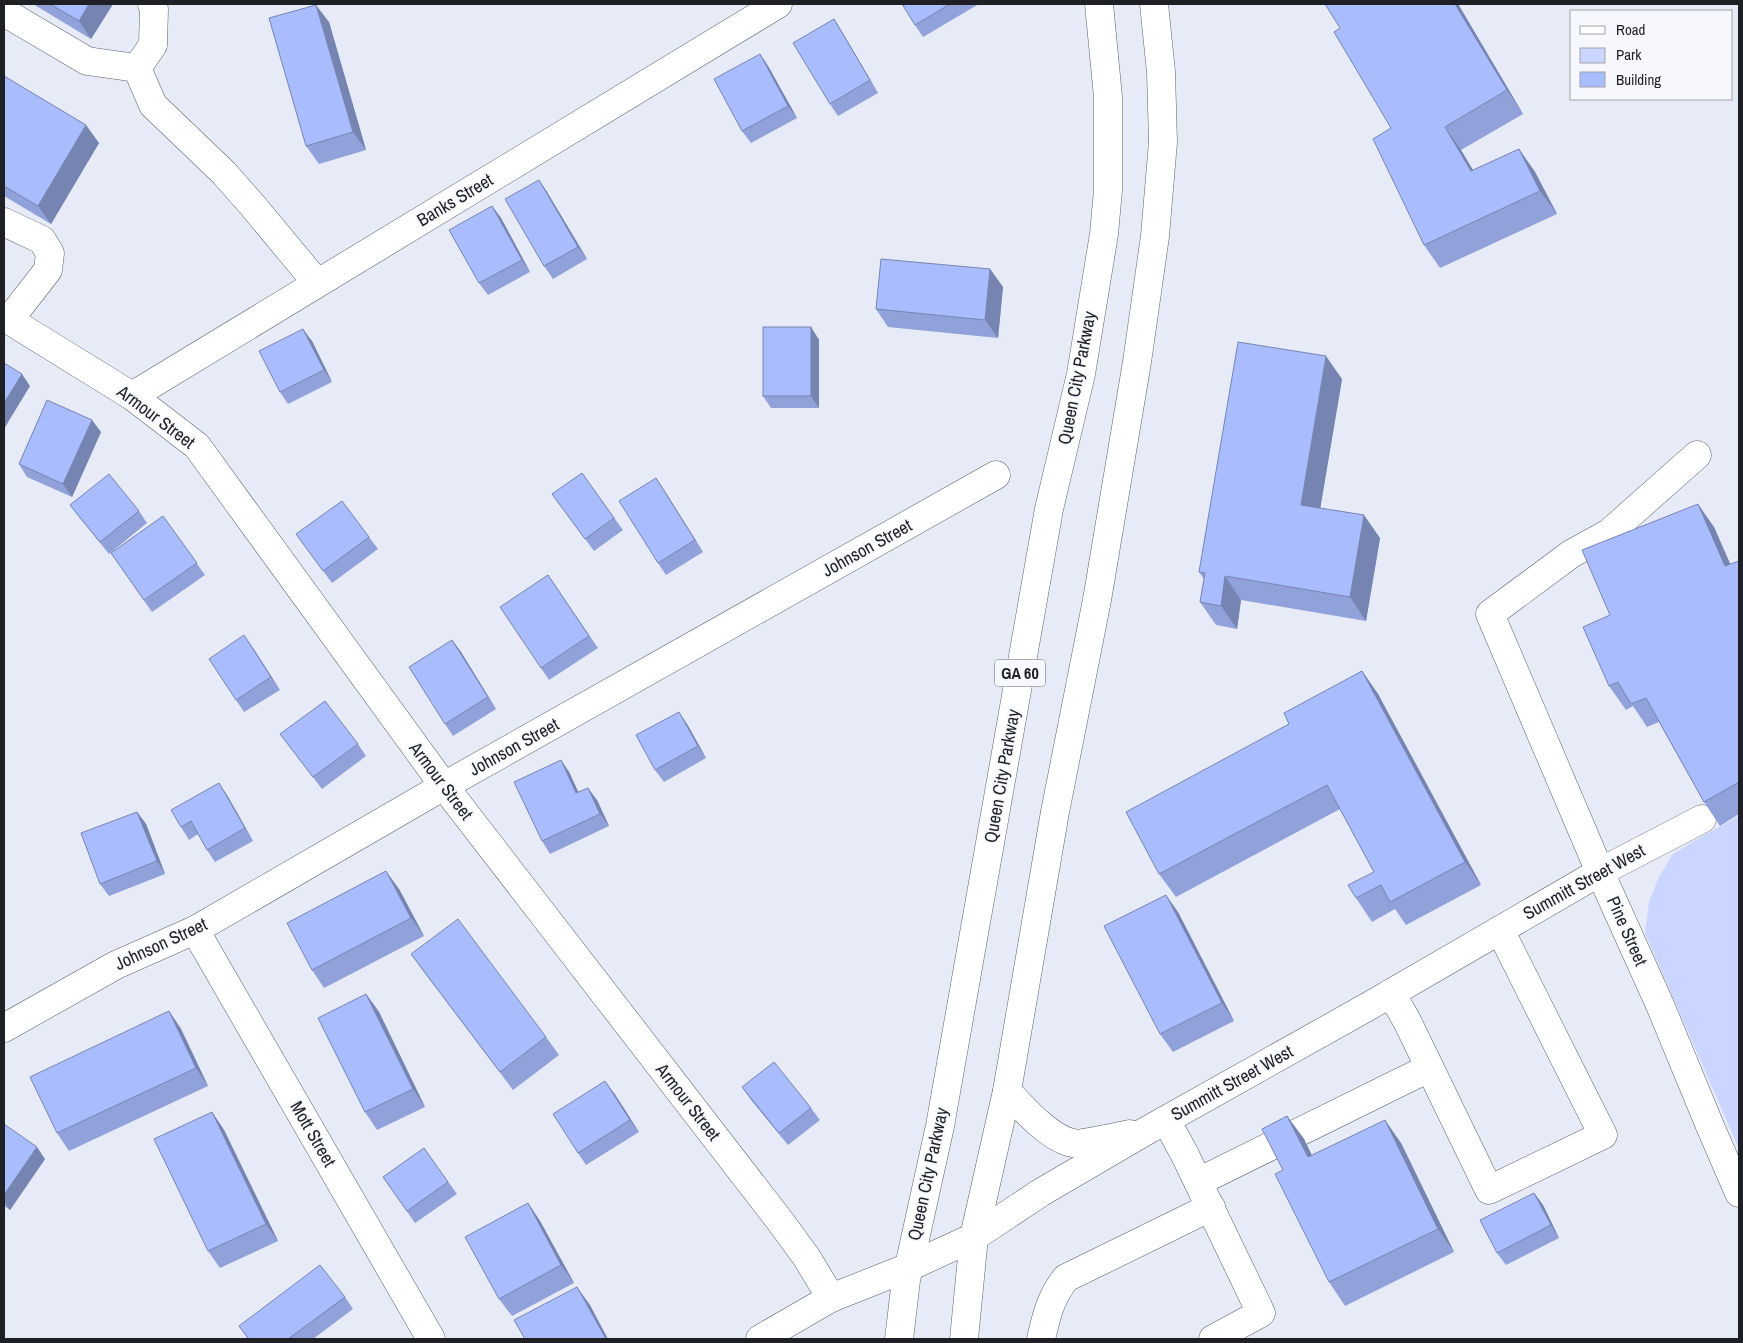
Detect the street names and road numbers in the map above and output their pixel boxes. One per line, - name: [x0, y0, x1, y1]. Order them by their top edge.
- street label: Banks Street: [412, 167, 497, 232]
- street label: Queen City Parkway: [1051, 308, 1102, 447]
- street label: Armour Street: [111, 378, 201, 454]
- street label: Johnson Street: [817, 513, 916, 583]
- road number: GA 60: [995, 660, 1045, 686]
- street label: Queen City Parkway: [977, 706, 1026, 845]
- street label: Johnson Street: [464, 712, 563, 782]
- street label: Armour Street: [403, 736, 479, 825]
- street label: Summitt Street West: [1518, 838, 1649, 925]
- street label: Pine Street: [1601, 892, 1654, 970]
- street label: Johnson Street: [111, 911, 211, 976]
- street label: Summitt Street West: [1166, 1039, 1297, 1126]
- street label: Armour Street: [650, 1057, 727, 1146]
- street label: Mott Street: [285, 1096, 342, 1171]
- street label: Queen City Parkway: [901, 1104, 954, 1243]

